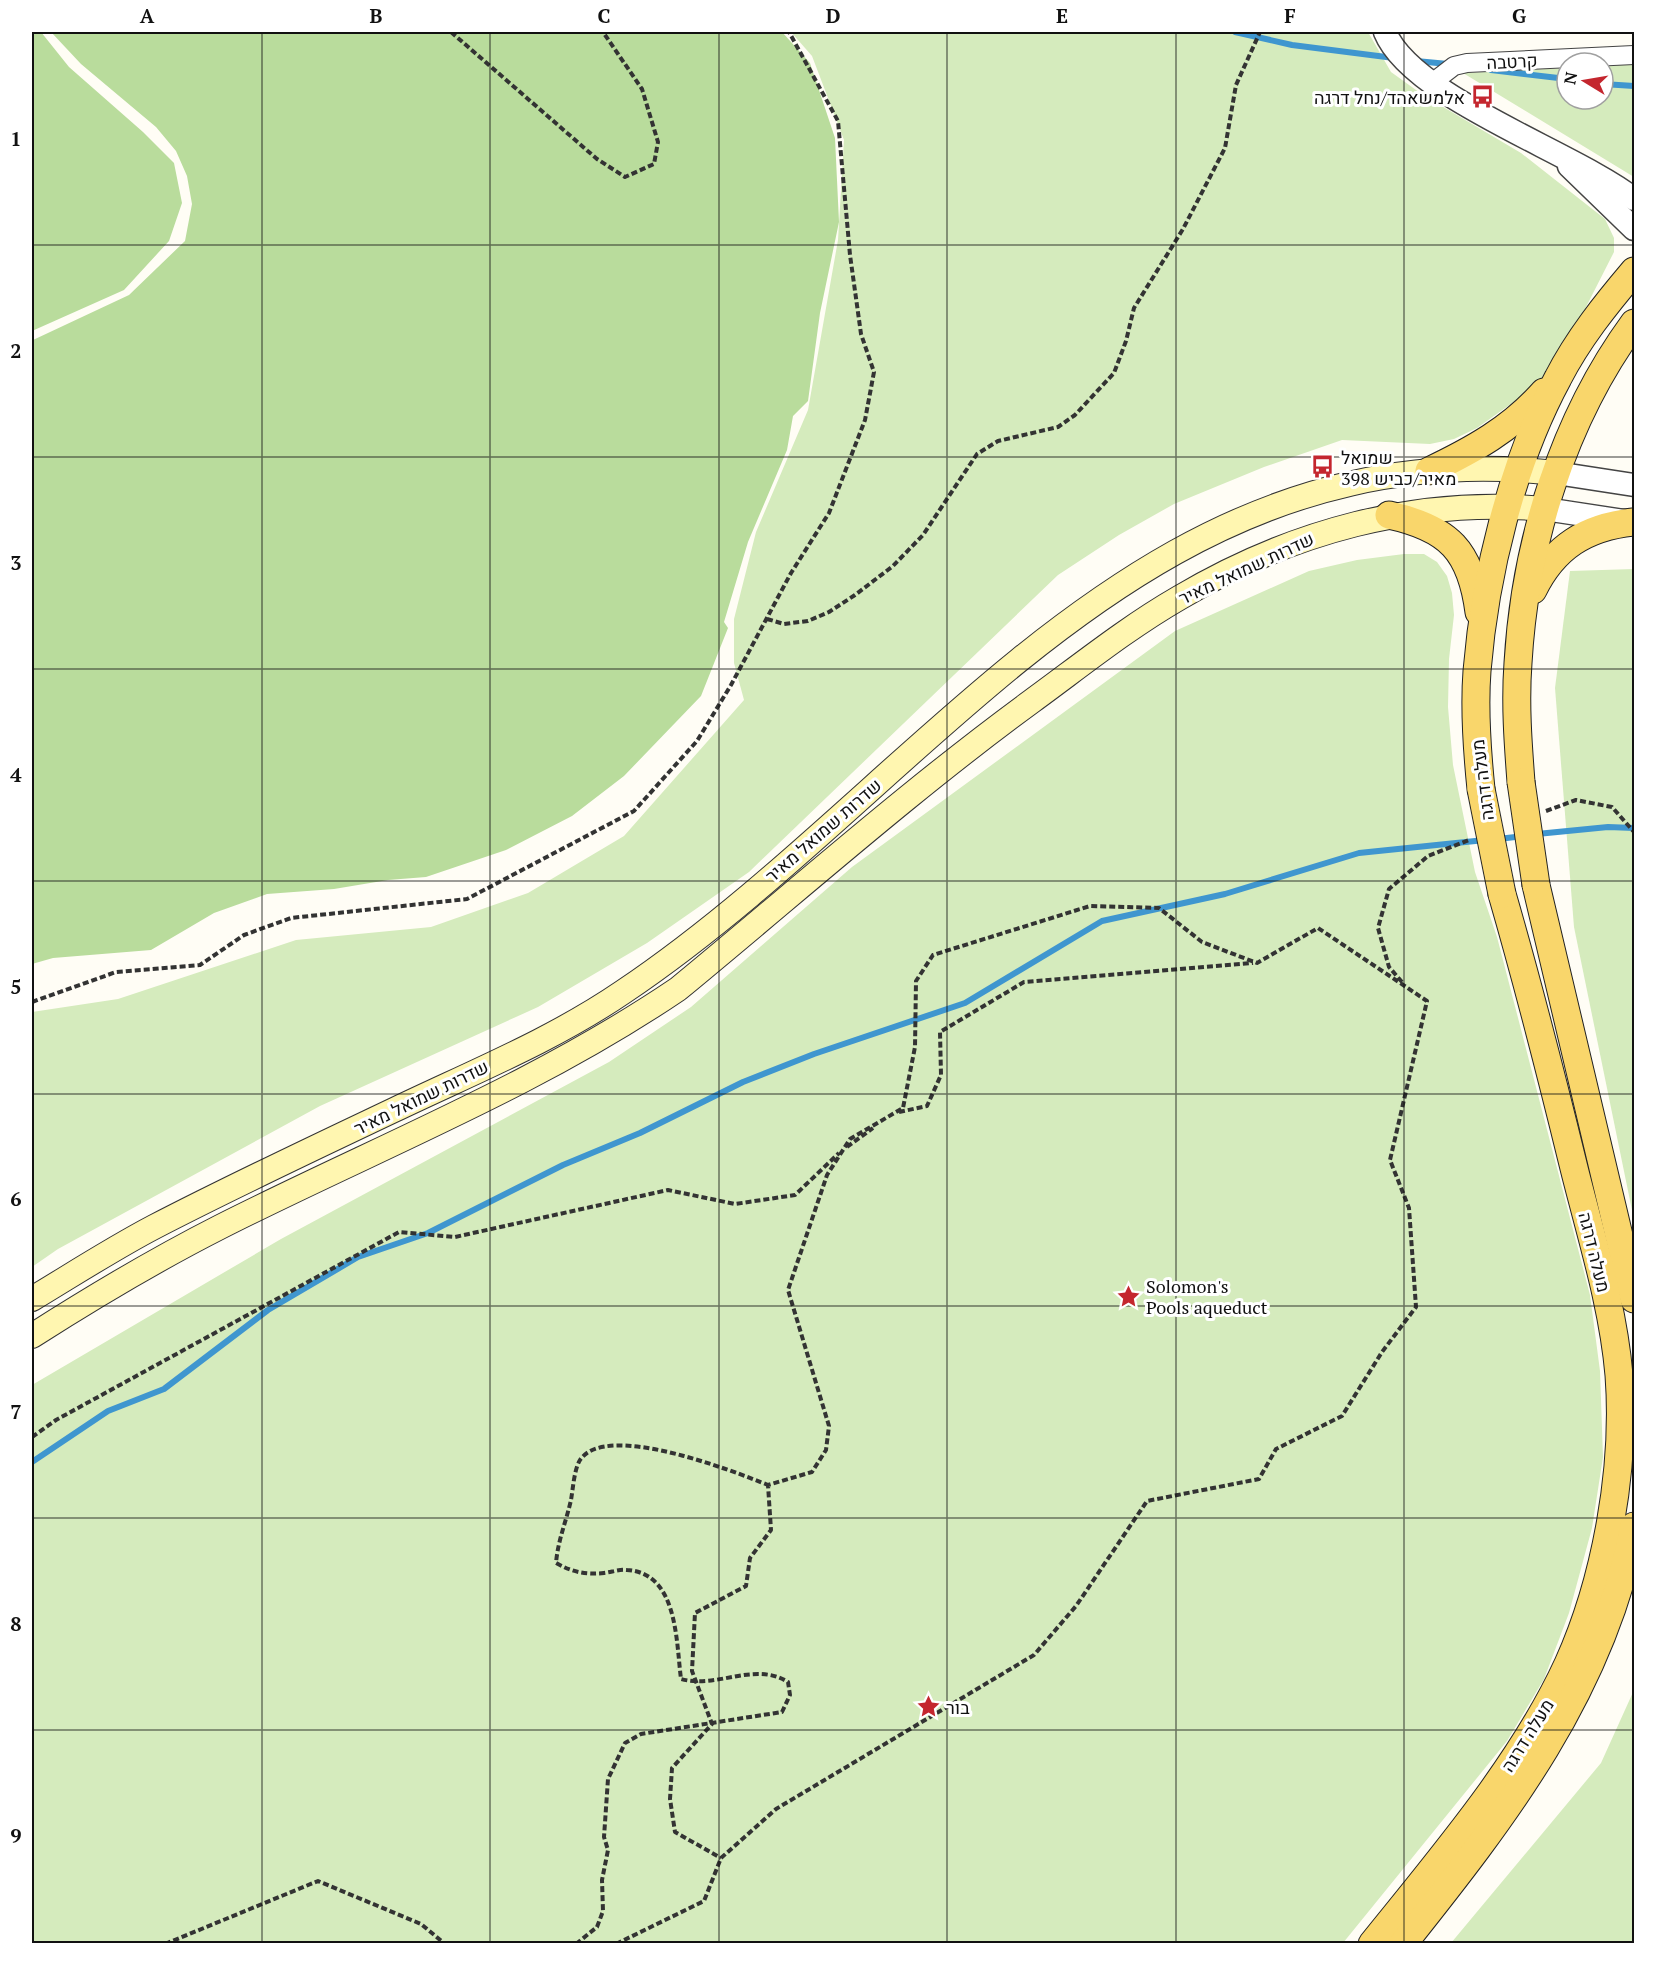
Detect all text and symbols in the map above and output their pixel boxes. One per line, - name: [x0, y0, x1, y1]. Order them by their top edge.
- text: A: [140, 2, 155, 29]
- text: B: [370, 2, 383, 29]
- text: C: [597, 2, 611, 29]
- text: D: [826, 2, 840, 29]
- text: E: [1056, 2, 1068, 29]
- text: F: [1284, 2, 1296, 29]
- text: G: [1512, 2, 1526, 29]
- street label: קרטבה: [1486, 48, 1538, 74]
- north arrow: [1555, 51, 1615, 111]
- text: N: [1558, 70, 1582, 86]
- bus stop icon: אלמשאהד/נחל דרגה: [1470, 84, 1496, 110]
- place label: אלמשאהד/נחל דרגה: [1314, 85, 1465, 109]
- text: 1: [10, 125, 22, 152]
- text: 2: [10, 337, 22, 364]
- place label: שמואל מאיר/כביש 398: [1341, 445, 1456, 490]
- bus stop icon: שמואל מאיר/כביש 398: [1310, 454, 1336, 480]
- street label: שדרות שמואל מאיר: [1174, 526, 1318, 610]
- text: 3: [10, 549, 22, 576]
- street label: מעלה דרגה: [1465, 738, 1499, 822]
- text: 4: [10, 761, 22, 788]
- street label: שדרות שמואל מאיר: [760, 773, 886, 887]
- text: 5: [10, 973, 22, 1000]
- street label: שדרות שמואל מאיר: [350, 1054, 492, 1140]
- text: 6: [10, 1185, 22, 1212]
- street label: מעלה דרגה: [1573, 1209, 1617, 1295]
- place label: Solomon's Pools aqueduct: [1146, 1274, 1268, 1319]
- place icon: Solomon's Pools aqueduct: [1115, 1283, 1141, 1309]
- text: 7: [10, 1398, 22, 1425]
- text: 8: [10, 1610, 22, 1637]
- place icon: בור: [915, 1694, 941, 1720]
- street label: מעלה דרגה: [1495, 1694, 1559, 1776]
- place label: בור: [946, 1695, 970, 1719]
- text: 9: [10, 1822, 22, 1849]

